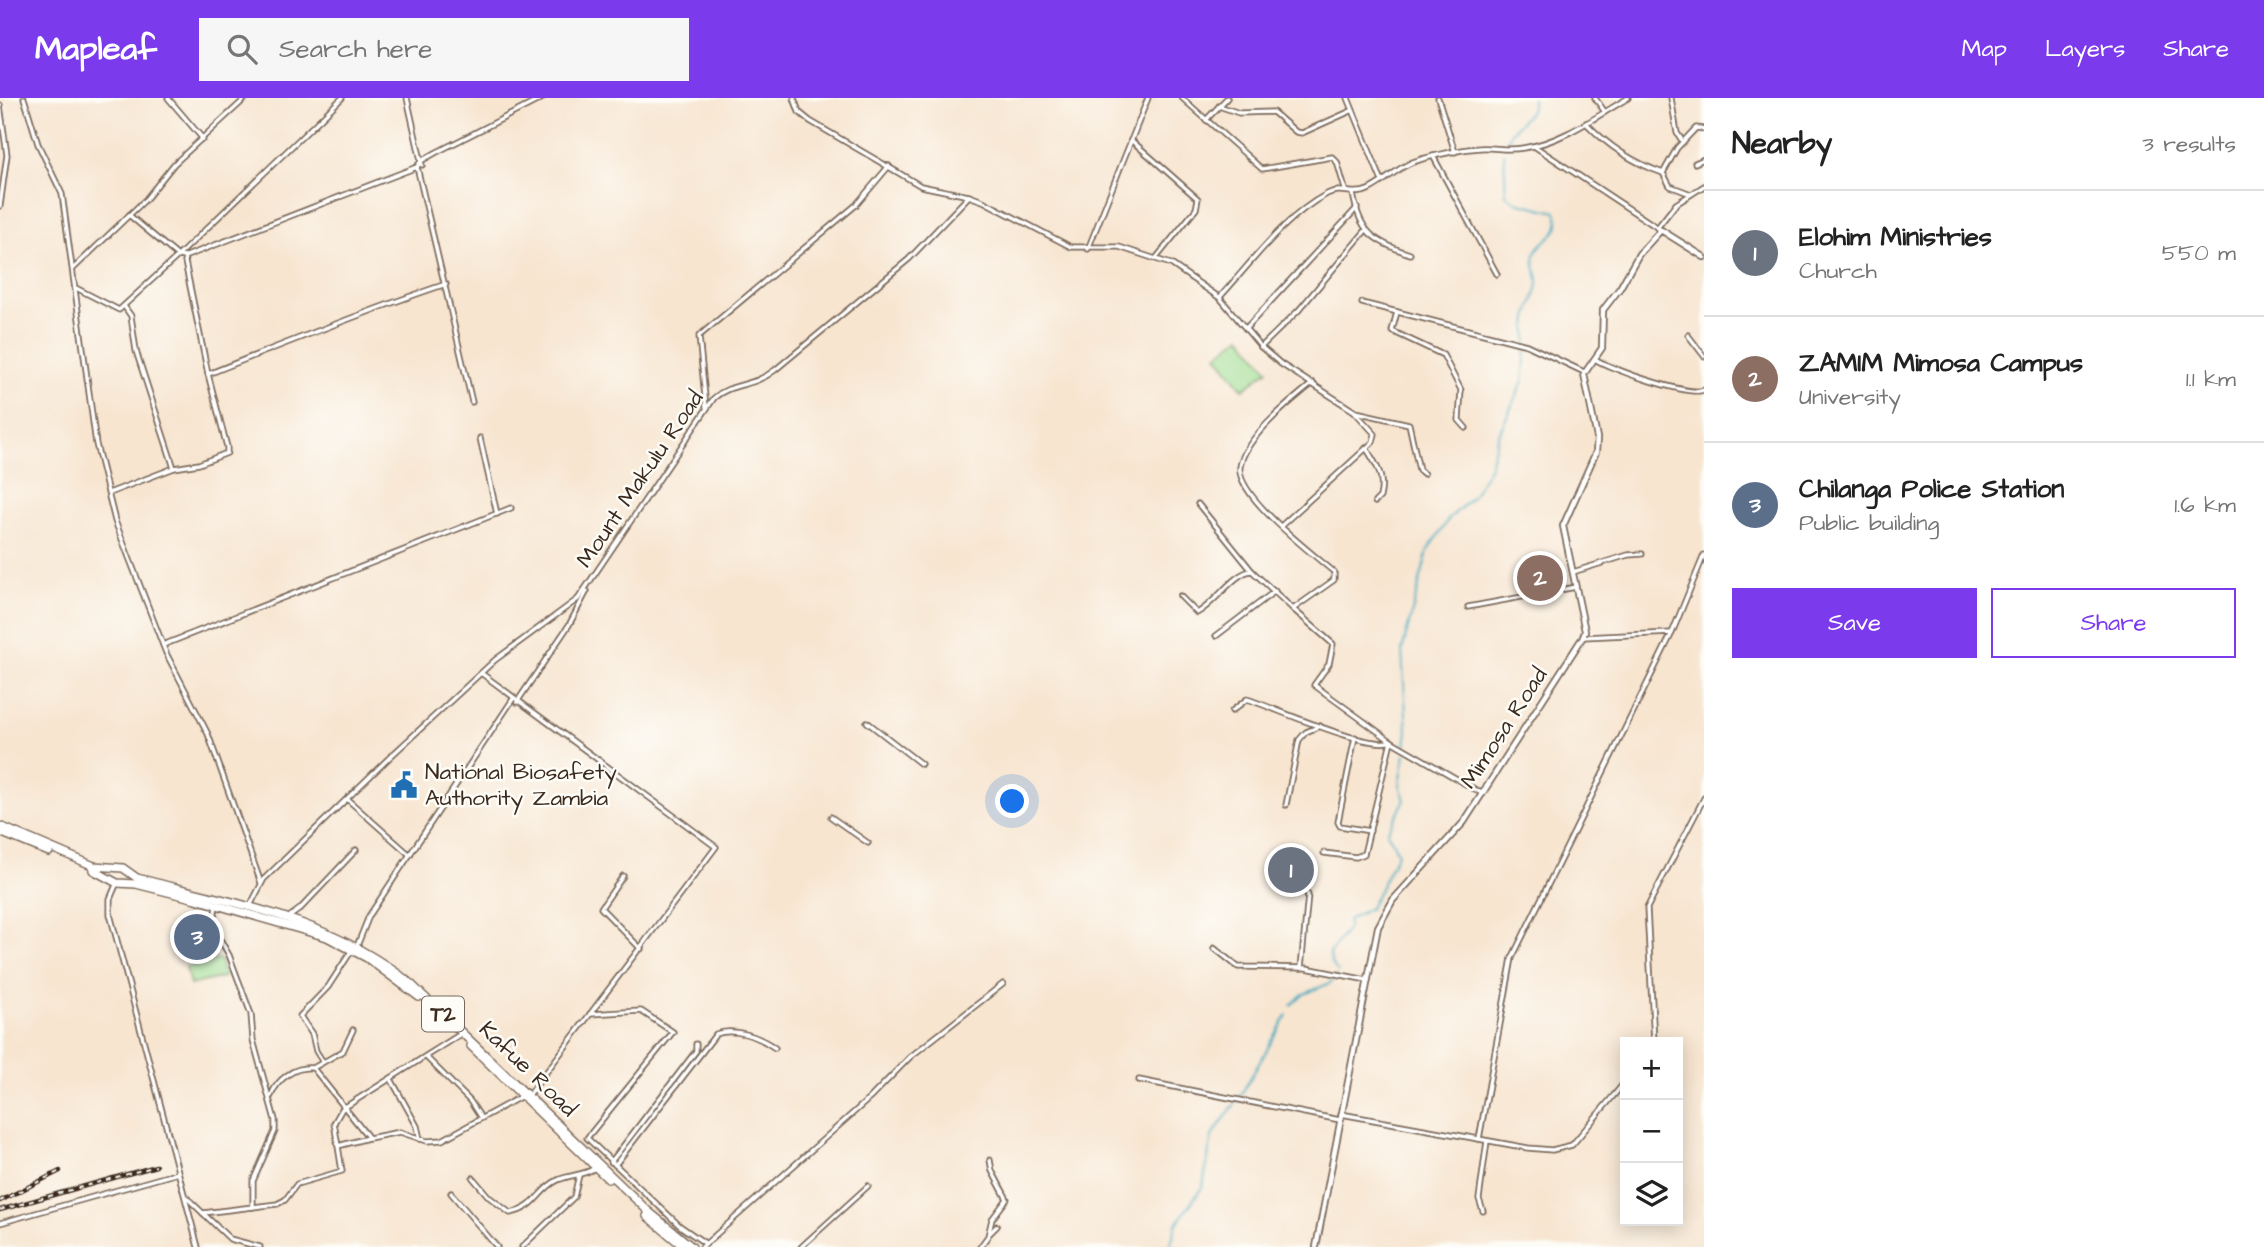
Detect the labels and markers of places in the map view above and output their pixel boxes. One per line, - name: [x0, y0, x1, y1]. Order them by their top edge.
- pin: 2: [1517, 552, 1563, 604]
- place label: National Biosafety Authority Zambia: [425, 756, 617, 815]
- public building icon: National Biosafety Authority Zambia: [389, 770, 419, 800]
- pin: 1: [1268, 844, 1314, 896]
- pin: 3: [174, 911, 220, 963]

